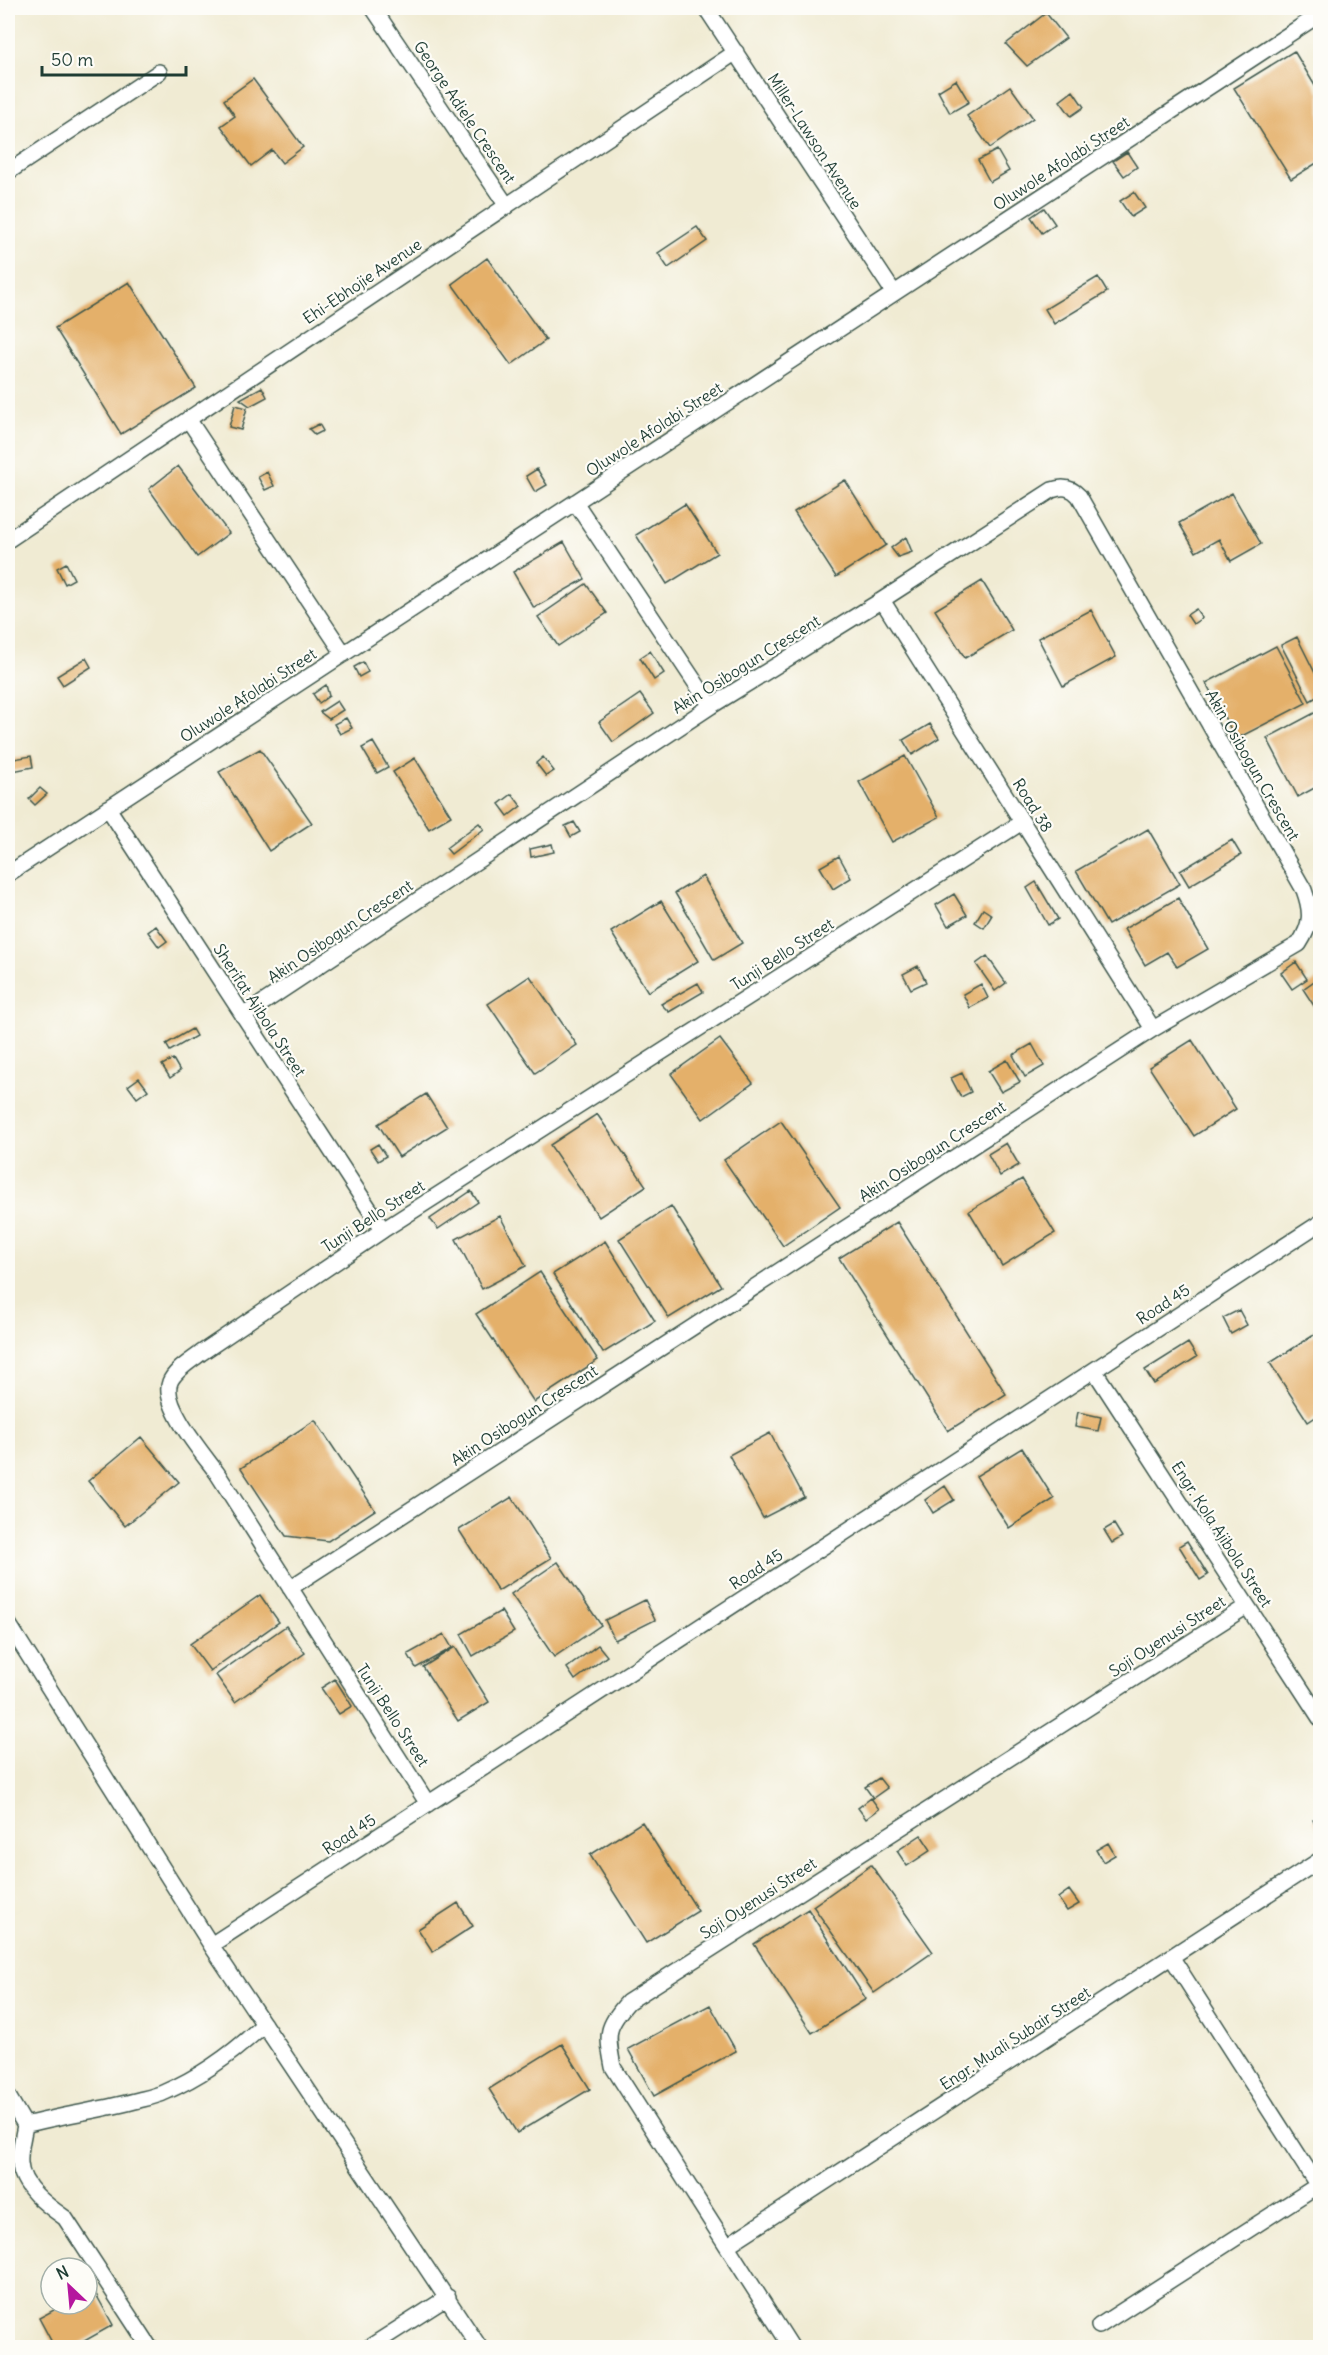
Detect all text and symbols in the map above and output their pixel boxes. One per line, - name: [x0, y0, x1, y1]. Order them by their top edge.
- street label: George Adiele Crescent: [410, 37, 521, 188]
- scale bar: [42, 39, 186, 77]
- text: 50 m: [51, 48, 93, 71]
- street label: Miller-Lawson Avenue: [764, 69, 866, 213]
- street label: Oluwole Afolabi Street: [989, 111, 1134, 215]
- street label: Ehi-Ebhojie Avenue: [299, 234, 425, 328]
- street label: Oluwole Afolabi Street: [582, 377, 727, 481]
- street label: Akin Osibogun Crescent: [668, 610, 824, 718]
- street label: Oluwole Afolabi Street: [176, 643, 321, 747]
- street label: Akin Osibogun Crescent: [1202, 686, 1305, 845]
- street label: Road 38: [1009, 774, 1057, 836]
- street label: Akin Osibogun Crescent: [264, 875, 417, 987]
- street label: Tunji Bello Street: [727, 913, 838, 995]
- street label: Sherifat Ajibola Street: [209, 940, 311, 1081]
- street label: Akin Osibogun Crescent: [855, 1096, 1010, 1206]
- street label: Tunji Bello Street: [318, 1175, 429, 1257]
- street label: Road 45: [1132, 1279, 1194, 1329]
- street label: Akin Osibogun Crescent: [447, 1360, 602, 1470]
- street label: Engr. Kola Ajibola Street: [1167, 1457, 1277, 1611]
- street label: Road 45: [725, 1544, 787, 1594]
- street label: Soji Oyenusi Street: [1105, 1591, 1229, 1681]
- street label: Tunji Bello Street: [352, 1660, 434, 1771]
- street label: Road 45: [318, 1809, 380, 1859]
- street label: Soji Oyenusi Street: [696, 1853, 820, 1943]
- street label: Engr. Muali Subair Street: [936, 1982, 1094, 2094]
- north arrow: [39, 2256, 99, 2316]
- text: N: [53, 2261, 72, 2284]

